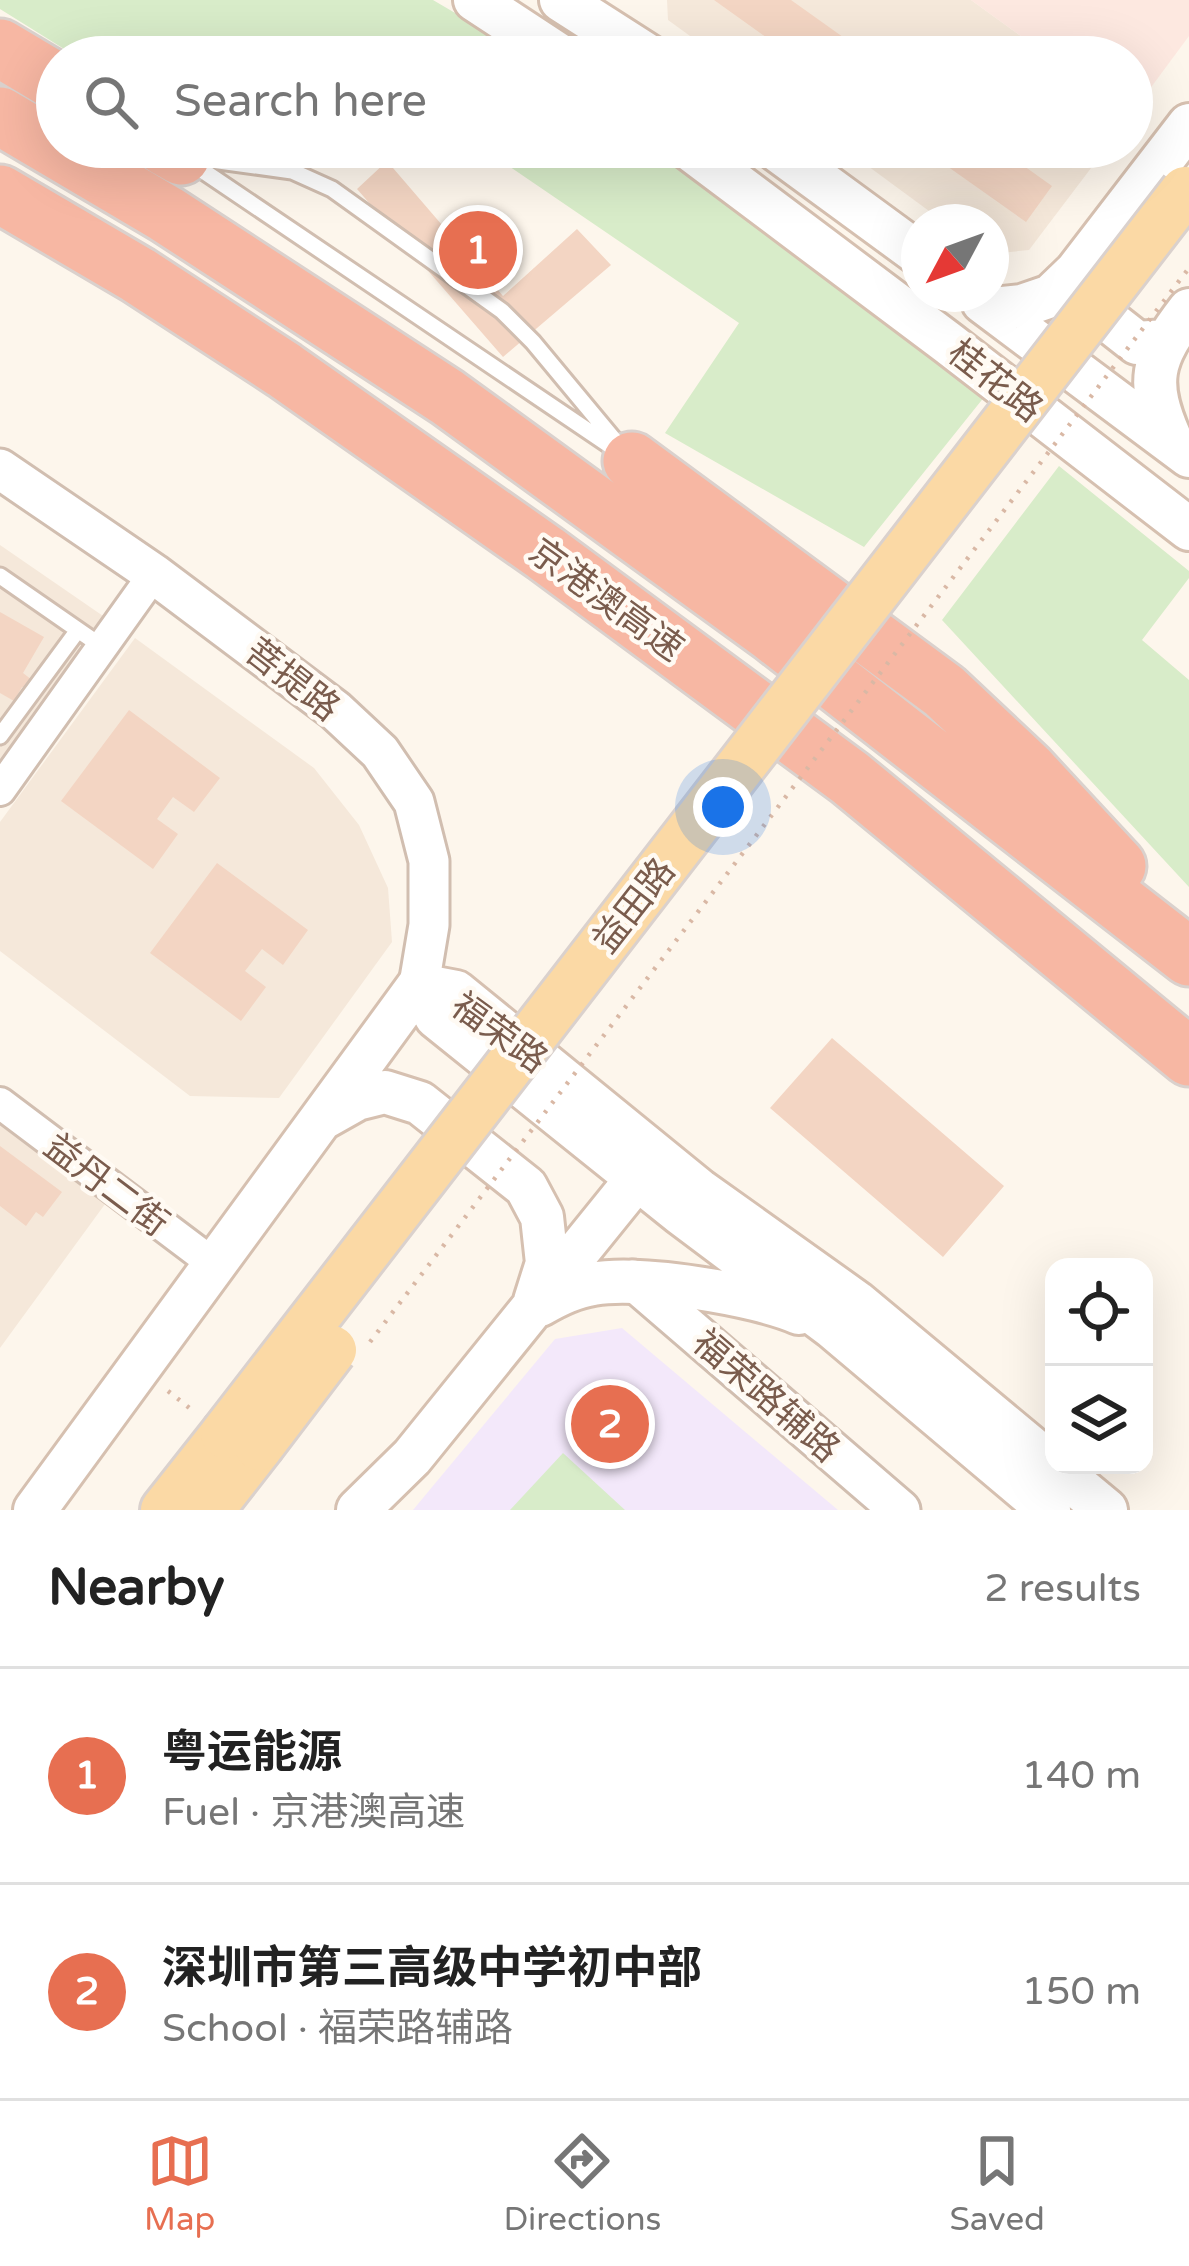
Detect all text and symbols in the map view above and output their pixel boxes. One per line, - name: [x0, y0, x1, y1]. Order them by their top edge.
- search box: [36, 36, 1153, 168]
- icon: search: [78, 69, 144, 135]
- text: Search here: [174, 75, 427, 129]
- north arrow: [901, 204, 1009, 312]
- pin: 1: [439, 205, 517, 295]
- street label: 桂花路: [939, 331, 1051, 431]
- street label: 京港澳高速: [521, 530, 692, 671]
- street label: 菩提路: [236, 630, 348, 730]
- your location: [693, 777, 753, 837]
- street label: 益田路: [584, 850, 684, 962]
- street label: 福荣路: [443, 984, 555, 1082]
- street label: 益丹二街: [36, 1125, 177, 1246]
- map controls: [1045, 1258, 1153, 1474]
- button: locate: [1045, 1258, 1153, 1366]
- street label: 福荣路辅路: [684, 1321, 848, 1471]
- button: layers: [1045, 1366, 1153, 1474]
- pin: 2: [571, 1379, 649, 1469]
- text: Nearby: [48, 1557, 225, 1619]
- text: 2 results: [984, 1565, 1141, 1612]
- text: 粤运能源: [162, 1726, 342, 1780]
- text: 1: [75, 1752, 99, 1799]
- text: 140 m: [1022, 1752, 1141, 1799]
- text: Fuel · 京港澳高速: [162, 1789, 465, 1836]
- text: 深圳市第三高级中学初中部: [162, 1942, 702, 1996]
- text: 2: [75, 1968, 99, 2015]
- text: 150 m: [1022, 1968, 1141, 2015]
- text: School · 福荣路辅路: [162, 2005, 513, 2052]
- tab: Map: [144, 2128, 215, 2239]
- tab: Directions: [503, 2128, 661, 2239]
- tab: Saved: [950, 2128, 1045, 2239]

